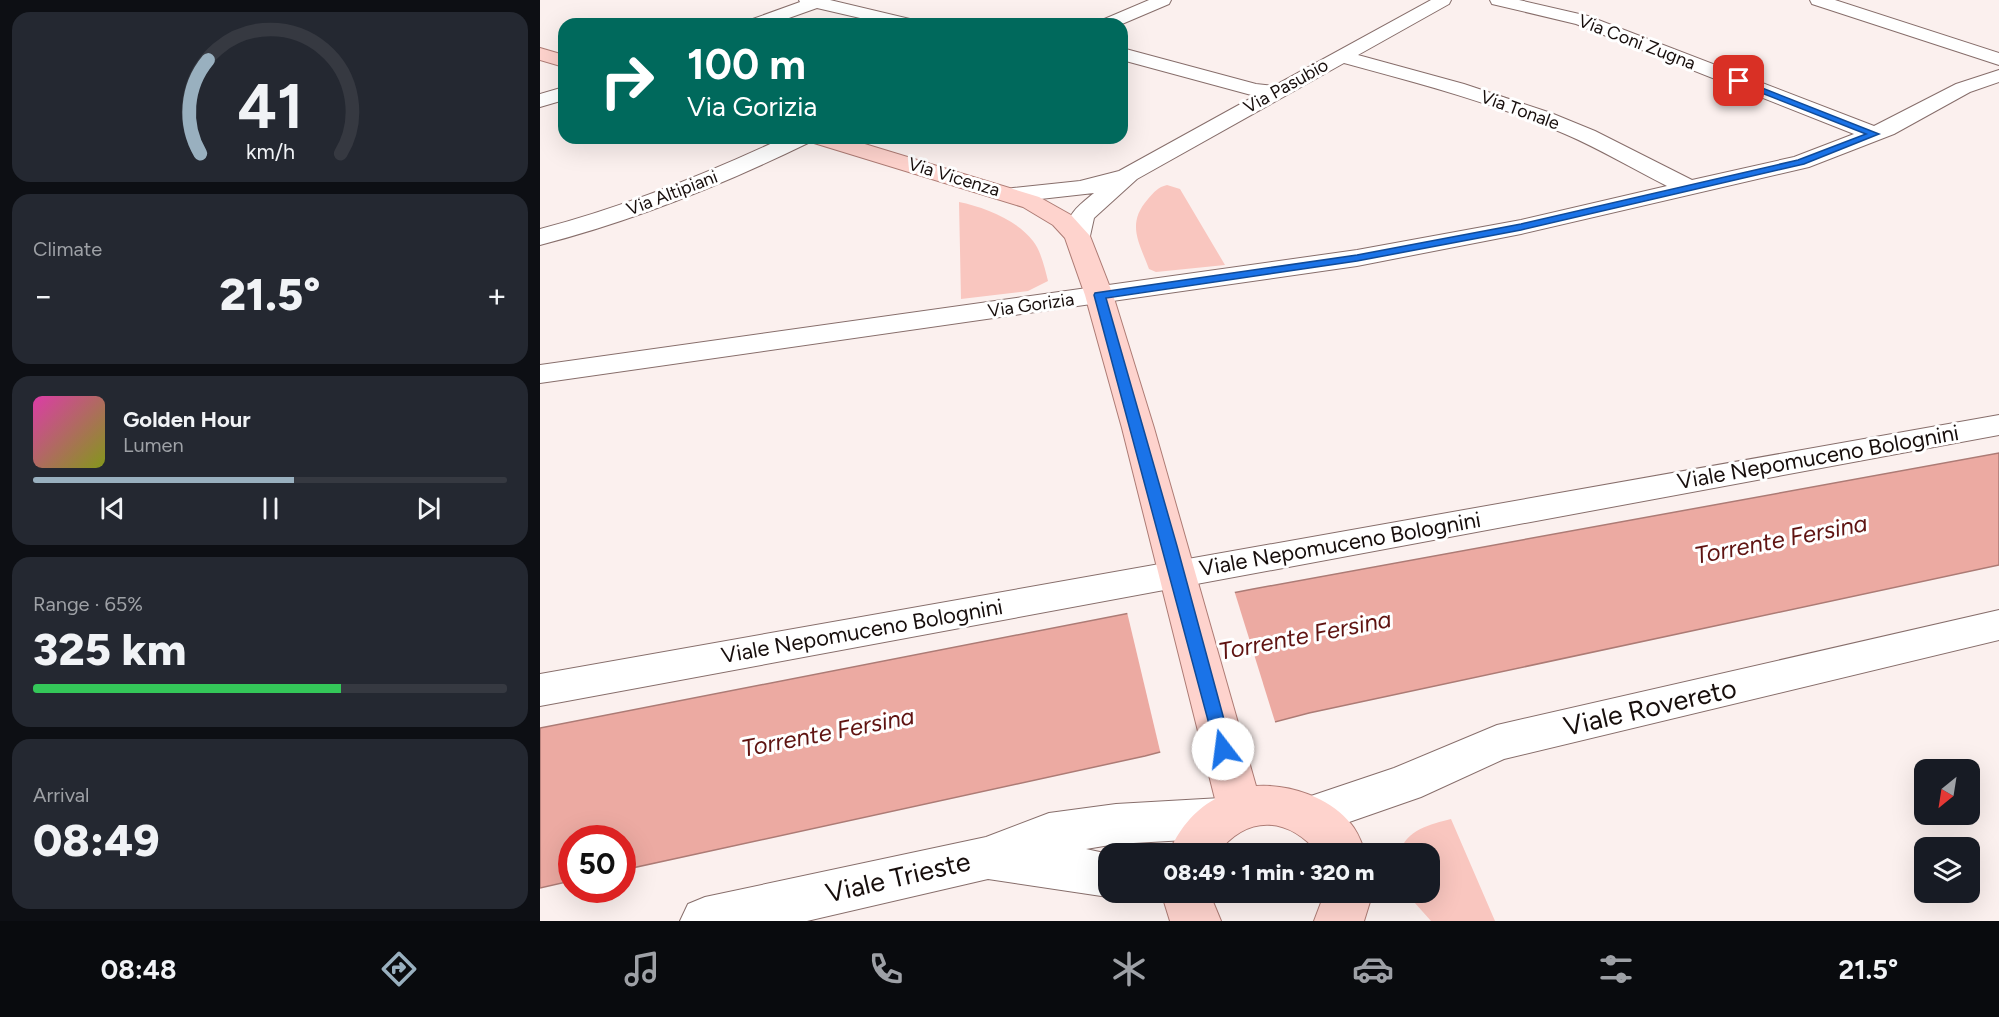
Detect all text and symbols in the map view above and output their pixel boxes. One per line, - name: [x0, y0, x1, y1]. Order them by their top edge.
- street label: Via Coni Zugna: [1575, 10, 1699, 74]
- text: 100 m: [687, 39, 806, 90]
- icon: right: [588, 42, 666, 120]
- street label: Via Pasubio: [1240, 54, 1332, 118]
- pin: [1713, 55, 1764, 106]
- icon: arrive: [1722, 64, 1755, 97]
- text: 41: [237, 69, 303, 144]
- street label: Via Tonale: [1477, 86, 1563, 135]
- text: Via Gorizia: [687, 90, 817, 123]
- text: km/h: [246, 139, 294, 164]
- street label: Via Vicenza: [906, 153, 1002, 201]
- street label: Via Altipiani: [623, 166, 721, 220]
- text: Climate: [33, 237, 102, 261]
- text: 21.5°: [219, 267, 321, 321]
- text: −: [33, 276, 54, 315]
- text: +: [486, 276, 507, 315]
- street label: Via Gorizia: [986, 288, 1076, 322]
- text: Golden Hour: [123, 406, 251, 433]
- street label: Viale Nepomuceno Bolognini: [1675, 419, 1961, 495]
- text: Lumen: [123, 433, 184, 457]
- icon: previous: [96, 492, 129, 525]
- icon: pause: [254, 492, 287, 525]
- icon: next: [412, 492, 445, 525]
- street label: Viale Nepomuceno Bolognini: [1197, 506, 1483, 582]
- water label: Torrente Fersina: [1692, 508, 1870, 570]
- text: Range · 65%: [33, 592, 143, 616]
- street label: Viale Nepomuceno Bolognini: [719, 593, 1005, 669]
- water label: Torrente Fersina: [1216, 604, 1394, 666]
- text: 325 km: [33, 622, 186, 676]
- street label: Viale Rovereto: [1560, 671, 1740, 743]
- water label: Torrente Fersina: [739, 701, 917, 763]
- position arrow: [1191, 717, 1255, 781]
- north arrow: [1914, 759, 1980, 825]
- map controls: [1914, 759, 1980, 903]
- text: Arrival: [33, 783, 89, 807]
- text: 08:49: [33, 813, 160, 867]
- speed limit sign: 50: [558, 825, 636, 903]
- button: layers: [1914, 837, 1980, 903]
- street label: Viale Trieste: [823, 844, 973, 910]
- text: 08:49 · 1 min · 320 m: [1164, 859, 1374, 886]
- icon: directions: [378, 948, 420, 990]
- icon: music: [621, 948, 663, 990]
- icon: phone: [865, 948, 907, 990]
- icon: climate: [1108, 948, 1150, 990]
- icon: car: [1352, 948, 1394, 990]
- icon: filters: [1595, 948, 1637, 990]
- text: 08:48: [101, 953, 176, 986]
- text: 21.5°: [1839, 953, 1898, 986]

